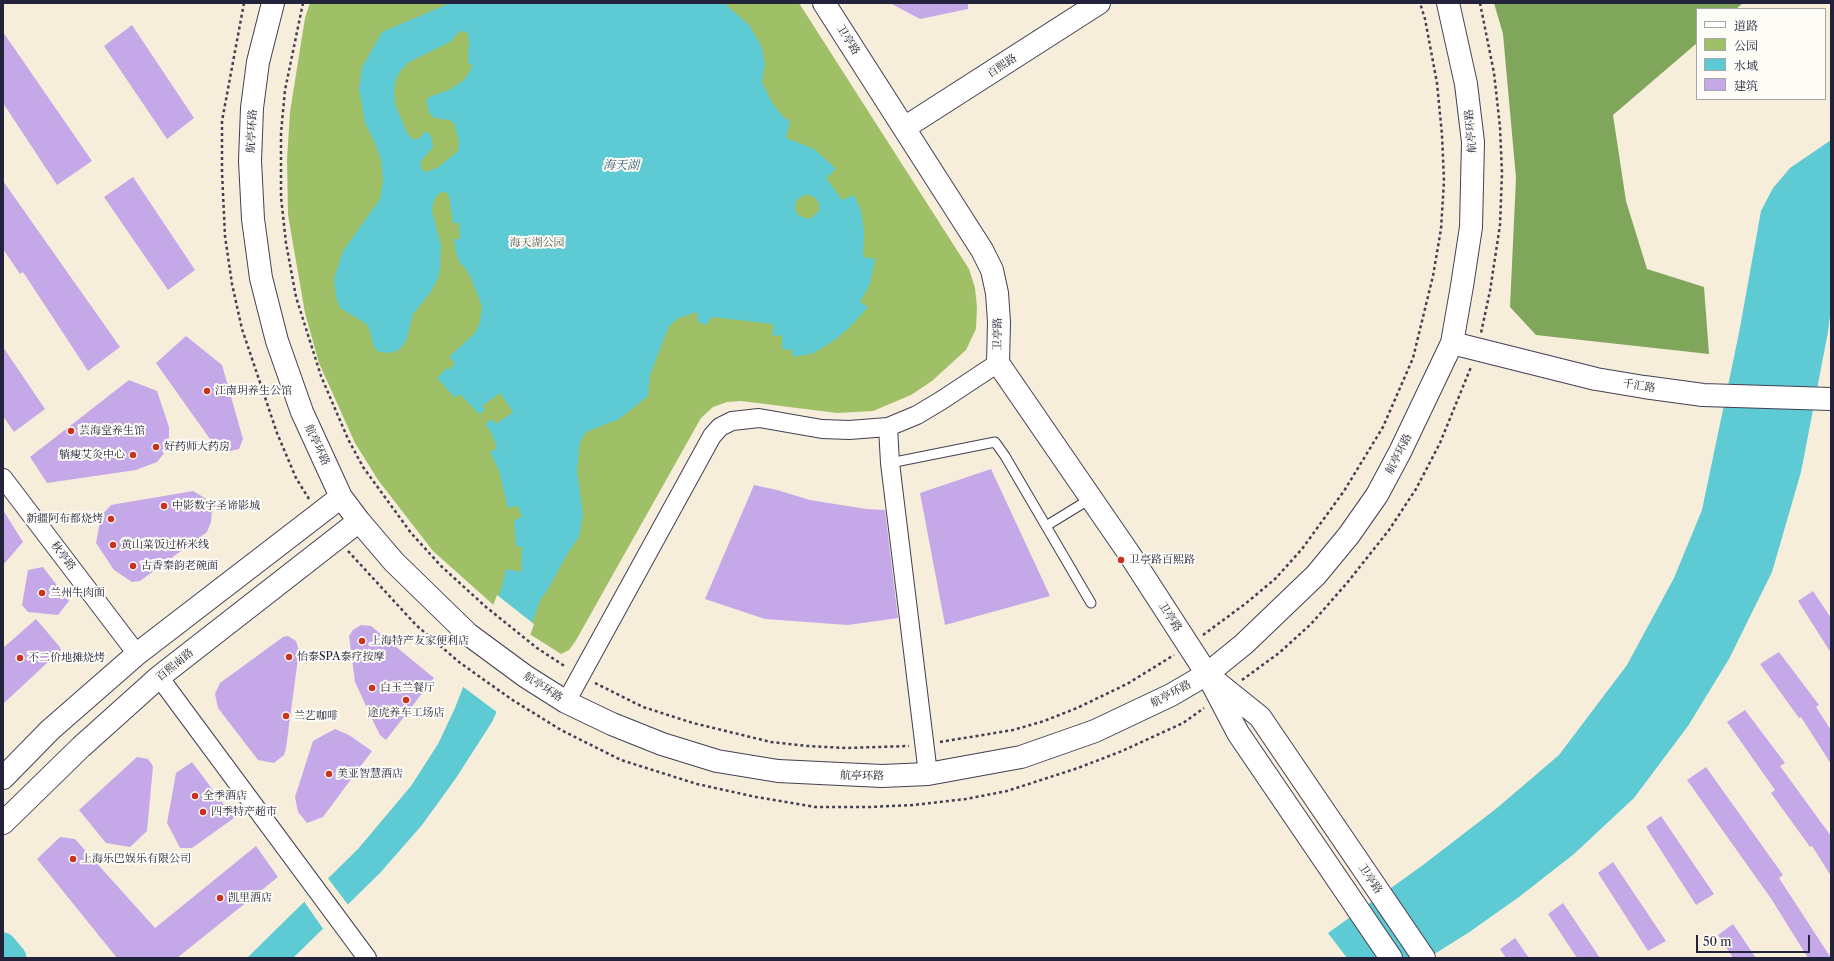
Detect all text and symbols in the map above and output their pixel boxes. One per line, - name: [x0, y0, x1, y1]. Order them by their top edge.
- legend: [1696, 8, 1826, 100]
- text: 道路: [1734, 18, 1758, 33]
- street label: 卫亭路: [834, 23, 862, 57]
- text: 公园: [1734, 38, 1758, 53]
- street label: 百熙路: [985, 51, 1019, 81]
- text: 水域: [1734, 58, 1758, 73]
- text: 建筑: [1734, 78, 1758, 93]
- street label: 航亭环路: [244, 109, 260, 153]
- street label: 航亭环路: [1463, 109, 1479, 153]
- water label: 海天湖: [603, 159, 639, 173]
- park label: 海天湖公园: [510, 236, 564, 250]
- street label: 卫亭路: [991, 318, 1005, 350]
- street label: 千汇路: [1622, 377, 1656, 395]
- place label: 江南玥养生公馆: [215, 384, 292, 398]
- marker: 江南玥养生公馆: [202, 386, 212, 396]
- street label: 航亭环路: [302, 422, 332, 468]
- place label: 芸海堂养生馆: [79, 424, 145, 438]
- marker: 芸海堂养生馆: [66, 426, 76, 436]
- street label: 航亭环路: [1383, 431, 1415, 477]
- place label: 好药师大药房: [164, 440, 230, 454]
- marker: 好药师大药房: [151, 442, 161, 452]
- place label: 躺瘦艾灸中心: [59, 448, 125, 462]
- marker: 躺瘦艾灸中心: [128, 450, 138, 460]
- place label: 中影数字圣谛影城: [172, 499, 260, 513]
- marker: 中影数字圣谛影城: [159, 501, 169, 511]
- place label: 新疆阿布都烧烤: [26, 512, 103, 526]
- marker: 新疆阿布都烧烤: [106, 514, 116, 524]
- place label: 黄山菜饭过桥米线: [121, 538, 209, 552]
- street label: 秋亭路: [48, 539, 78, 573]
- marker: 黄山菜饭过桥米线: [108, 540, 118, 550]
- place label: 卫亭路百熙路: [1129, 553, 1195, 567]
- marker: 卫亭路百熙路: [1116, 555, 1126, 565]
- place label: 古香秦韵老碗面: [141, 559, 218, 573]
- marker: 古香秦韵老碗面: [128, 561, 138, 571]
- place label: 兰州牛肉面: [50, 586, 105, 600]
- marker: 兰州牛肉面: [37, 588, 47, 598]
- street label: 卫亭路: [1155, 600, 1185, 634]
- place label: 上海特产友家便利店: [370, 634, 469, 648]
- marker: 上海特产友家便利店: [357, 636, 367, 646]
- street label: 百熙南路: [154, 646, 196, 684]
- place label: 怡泰SPA泰疗按摩: [297, 650, 384, 664]
- place label: 不二价地摊烧烤: [28, 651, 105, 665]
- marker: 怡泰SPA泰疗按摩: [284, 652, 294, 662]
- marker: 不二价地摊烧烤: [15, 653, 25, 663]
- street label: 航亭环路: [521, 669, 565, 705]
- street label: 航亭环路: [1148, 678, 1194, 710]
- place label: 白玉兰餐厅: [380, 681, 435, 695]
- marker: 白玉兰餐厅: [367, 683, 377, 693]
- marker: 途虎养车工场店: [401, 695, 411, 705]
- place label: 途虎养车工场店: [368, 706, 444, 720]
- place label: 兰艺咖啡: [294, 709, 338, 723]
- marker: 兰艺咖啡: [281, 711, 291, 721]
- place label: 美亚智慧酒店: [337, 767, 403, 781]
- marker: 美亚智慧酒店: [324, 769, 334, 779]
- street label: 航亭环路: [840, 769, 884, 783]
- place label: 全季酒店: [203, 789, 247, 803]
- marker: 全季酒店: [190, 791, 200, 801]
- place label: 四季特产超市: [211, 805, 277, 819]
- marker: 四季特产超市: [198, 807, 208, 817]
- place label: 上海乐巴娱乐有限公司: [81, 852, 191, 866]
- marker: 上海乐巴娱乐有限公司: [68, 854, 78, 864]
- street label: 卫亭路: [1355, 862, 1385, 896]
- place label: 凯里酒店: [228, 891, 272, 905]
- marker: 凯里酒店: [215, 893, 225, 903]
- scale bar: [1698, 927, 1812, 953]
- text: 50 m: [1703, 934, 1732, 949]

